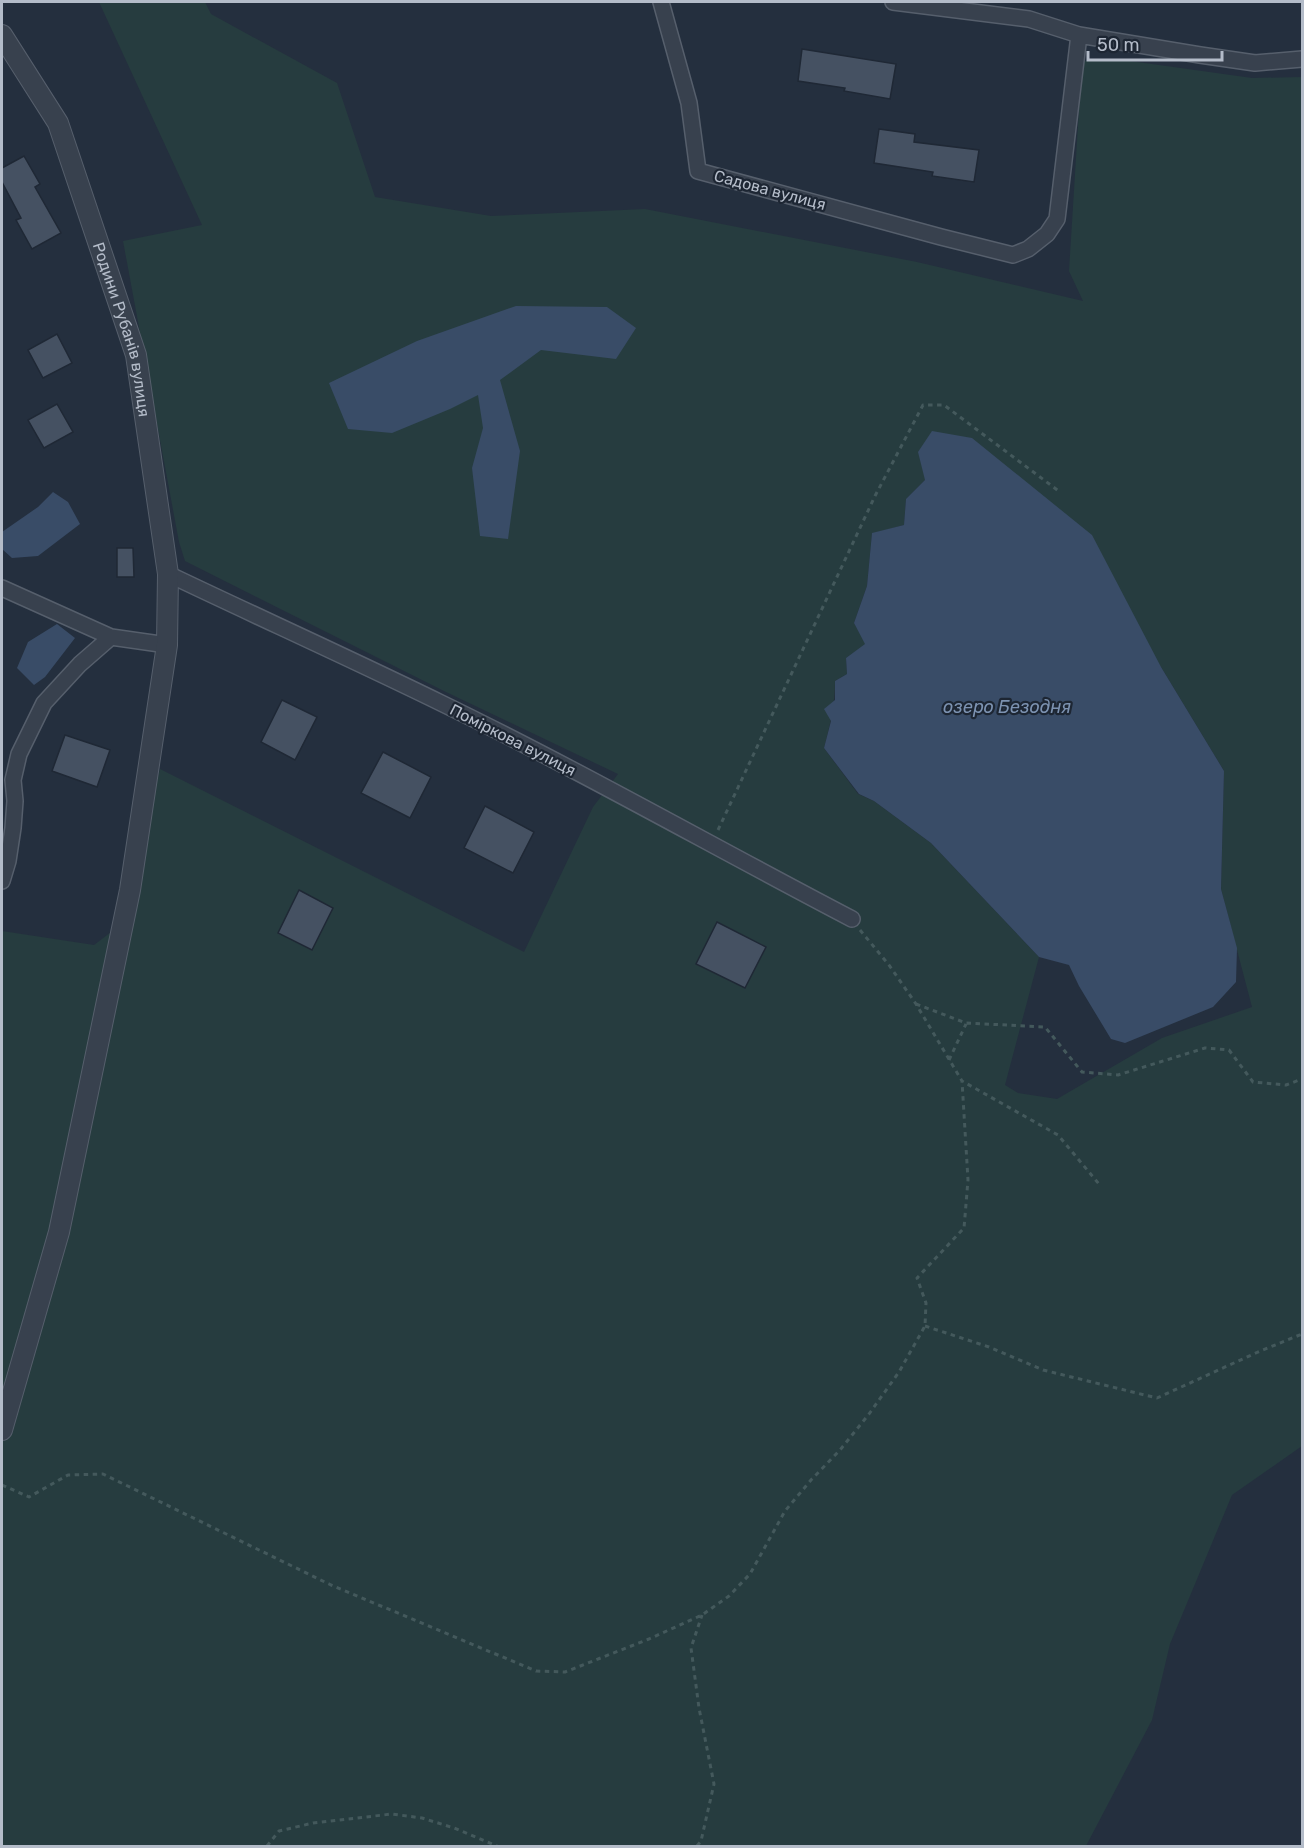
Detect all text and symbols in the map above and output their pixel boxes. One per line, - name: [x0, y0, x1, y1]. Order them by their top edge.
- scale bar: [1088, 24, 1222, 62]
- text: 50 m: [1097, 34, 1140, 56]
- street label: Садова вулиця: [712, 166, 828, 214]
- street label: Родини Рубанів вулиця: [89, 240, 154, 418]
- water label: озеро Безодня: [943, 696, 1071, 718]
- street label: Поміркова вулиця: [447, 700, 579, 780]

